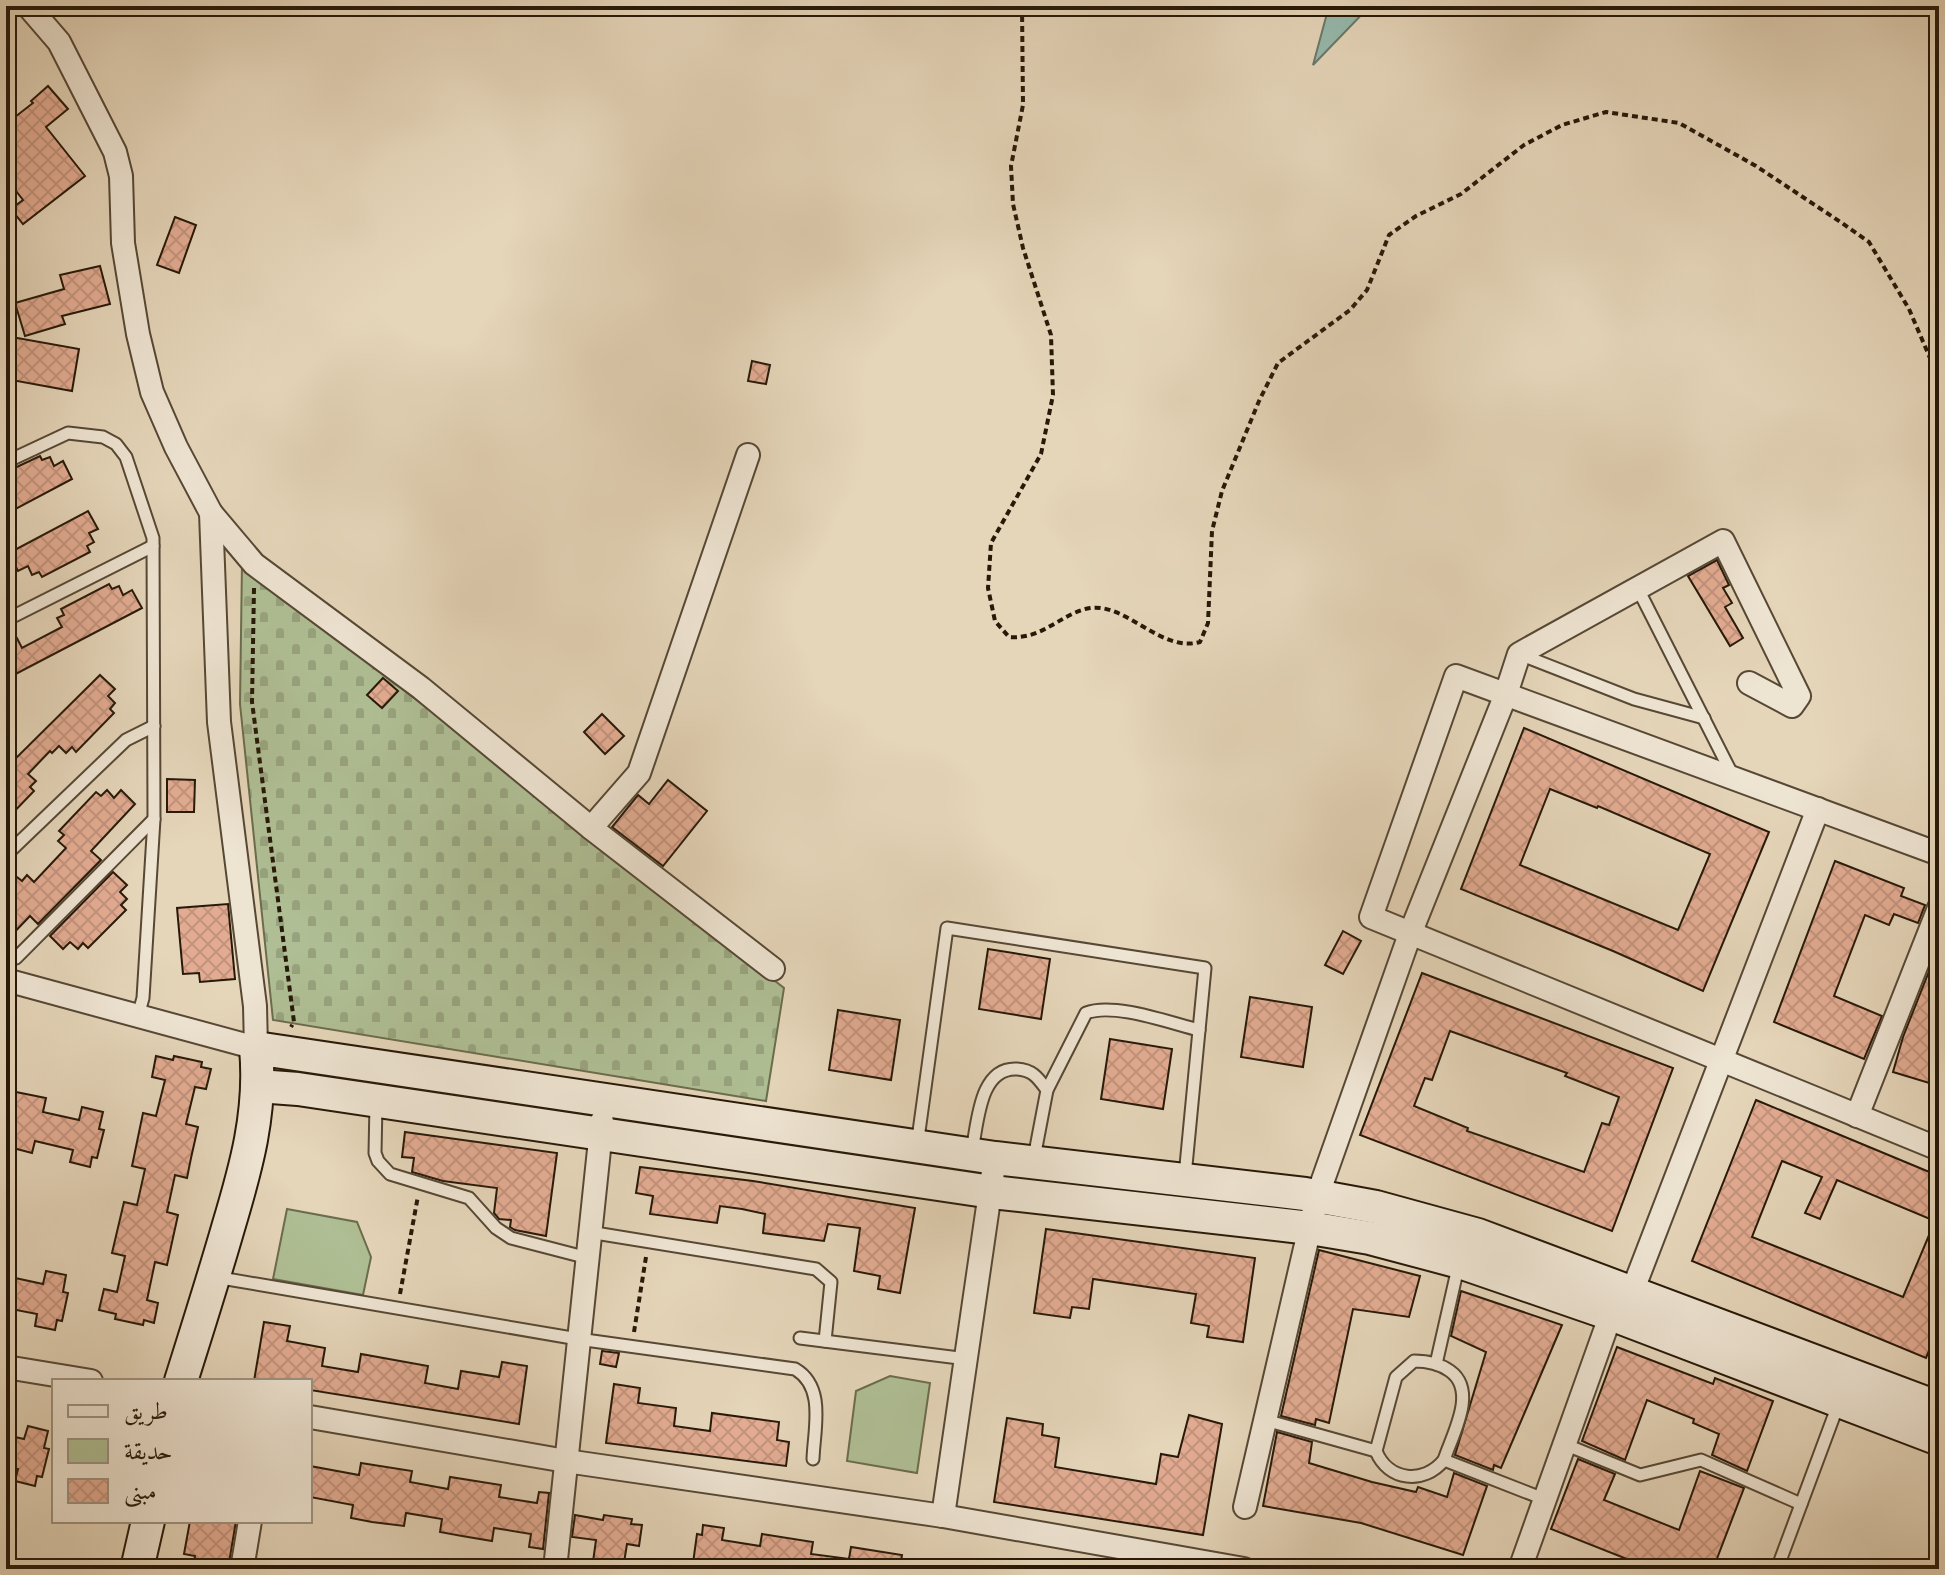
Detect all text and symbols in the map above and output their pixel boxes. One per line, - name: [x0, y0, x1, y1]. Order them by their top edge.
- legend: [52, 1379, 312, 1523]
- text: طريق: [124, 1396, 168, 1430]
- text: حديقة: [124, 1436, 173, 1470]
- text: مبنى: [124, 1476, 157, 1510]

